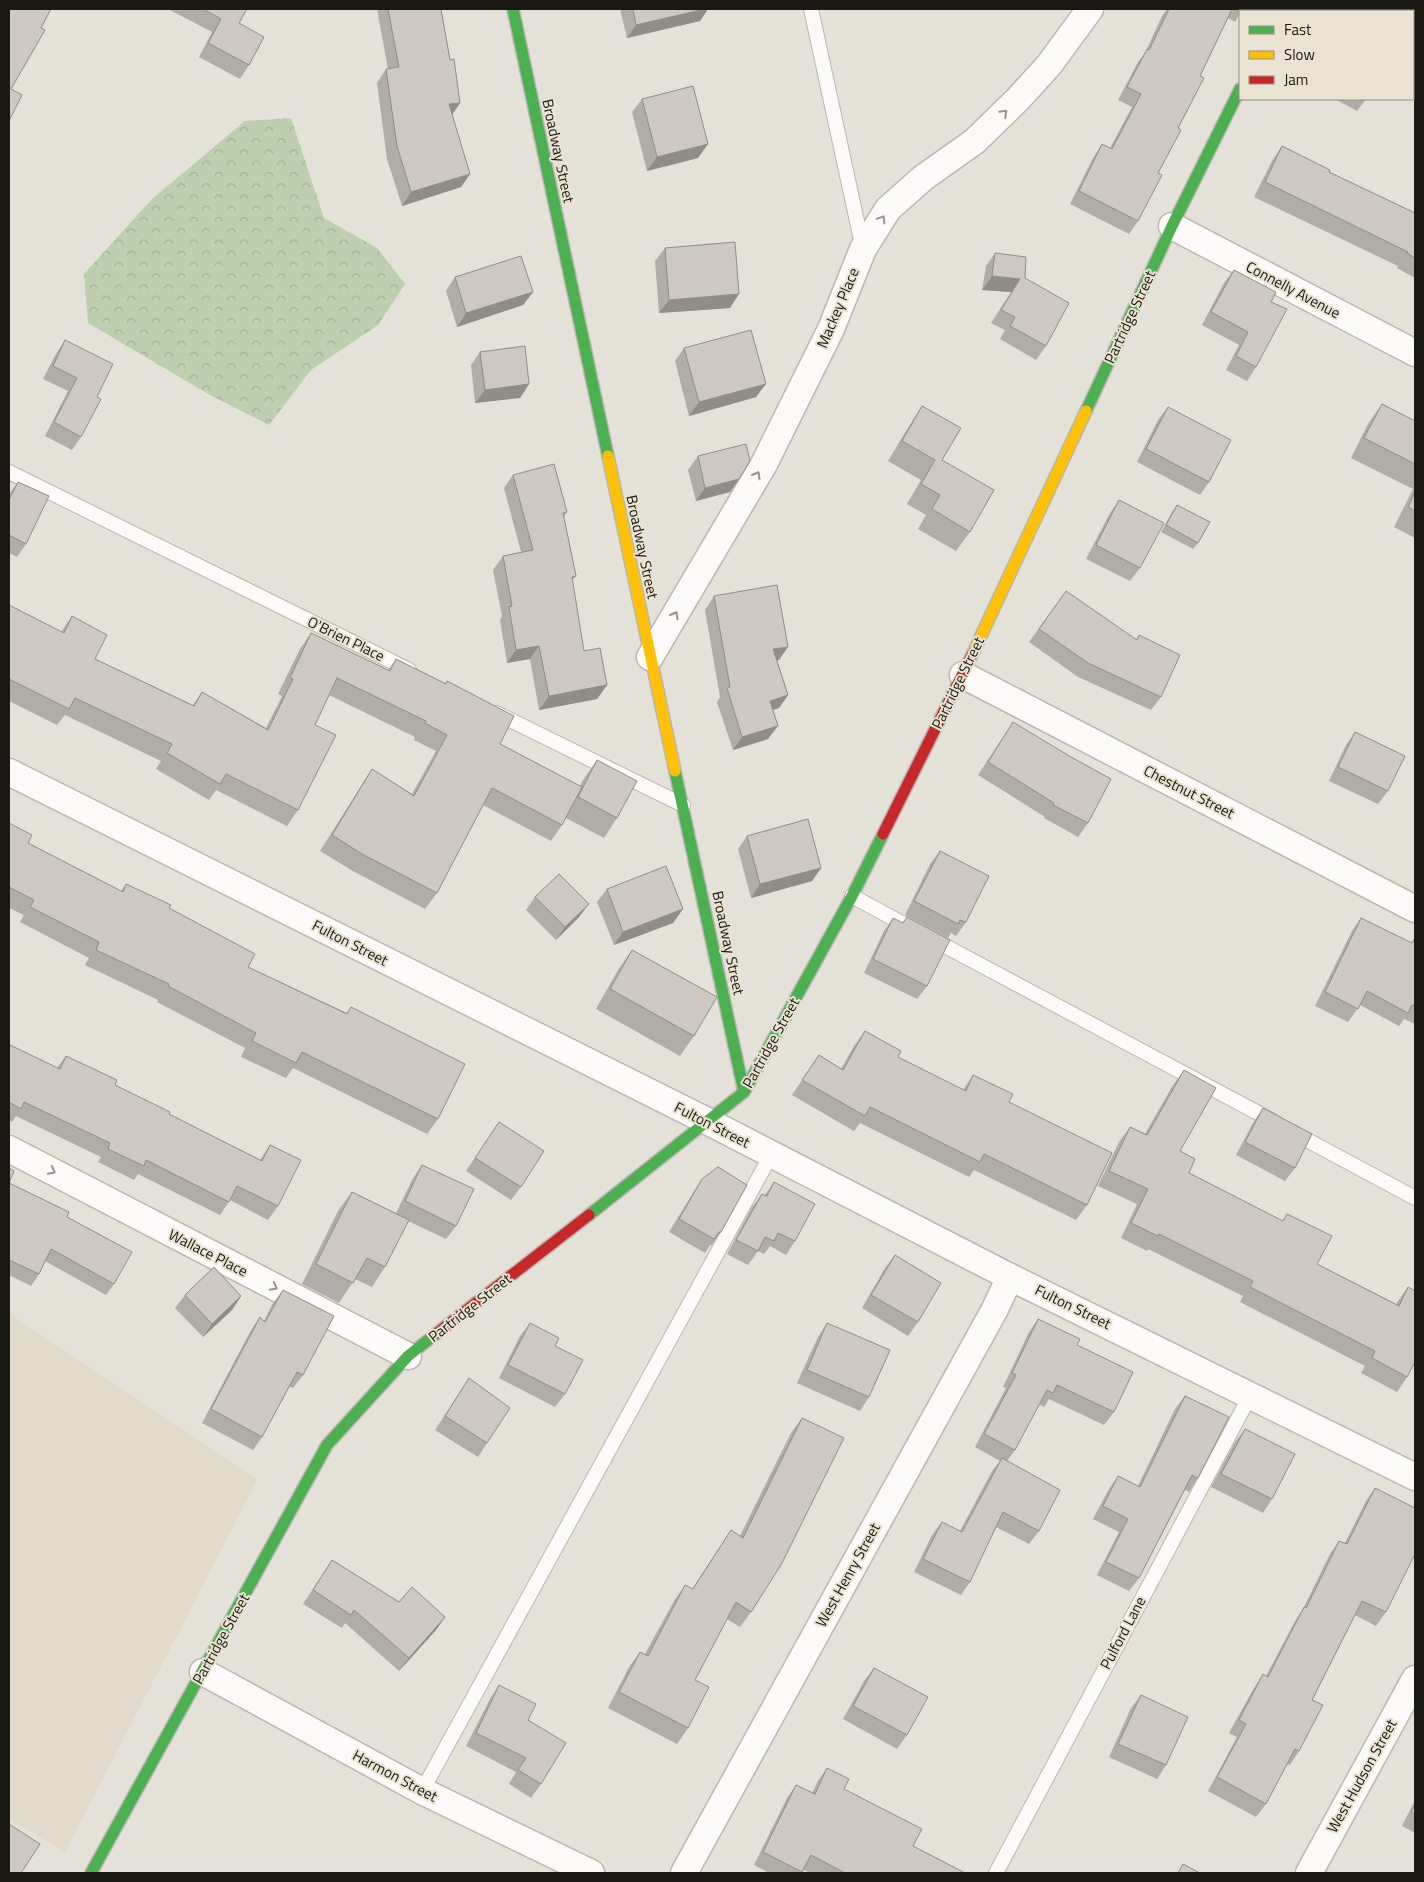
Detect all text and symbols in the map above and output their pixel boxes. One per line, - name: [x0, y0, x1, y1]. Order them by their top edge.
- legend: [1239, 10, 1414, 100]
- text: Fast: [1284, 18, 1312, 41]
- text: Slow: [1284, 43, 1315, 66]
- text: Jam: [1284, 68, 1308, 91]
- street label: Broadway Street: [536, 97, 581, 206]
- one-way arrow: [998, 110, 1007, 119]
- one-way arrow: [876, 215, 885, 224]
- street label: Connelly Avenue: [1242, 255, 1345, 324]
- street label: Mackey Place: [810, 264, 865, 352]
- street label: Partridge Street: [1098, 266, 1162, 367]
- one-way arrow: [751, 471, 761, 480]
- street label: Broadway Street: [620, 493, 665, 602]
- street label: O'Brien Place: [304, 610, 389, 667]
- one-way arrow: [669, 611, 679, 620]
- street label: Partridge Street: [925, 632, 990, 733]
- street label: Chestnut Street: [1140, 759, 1239, 825]
- street label: Broadway Street: [706, 889, 751, 998]
- street label: Fulton Street: [308, 914, 393, 972]
- street label: Partridge Street: [736, 993, 805, 1092]
- street label: Fulton Street: [670, 1096, 755, 1154]
- one-way arrow: [47, 1165, 56, 1175]
- street label: Wallace Place: [165, 1223, 252, 1282]
- street label: Partridge Street: [423, 1267, 517, 1348]
- street label: Fulton Street: [1031, 1278, 1116, 1335]
- one-way arrow: [269, 1280, 278, 1290]
- street label: West Henry Street: [809, 1518, 886, 1631]
- street label: Partridge Street: [186, 1589, 255, 1688]
- street label: Pulford Lane: [1094, 1592, 1151, 1673]
- street label: West Hudson Street: [1321, 1714, 1403, 1837]
- street label: Harmon Street: [349, 1743, 442, 1808]

